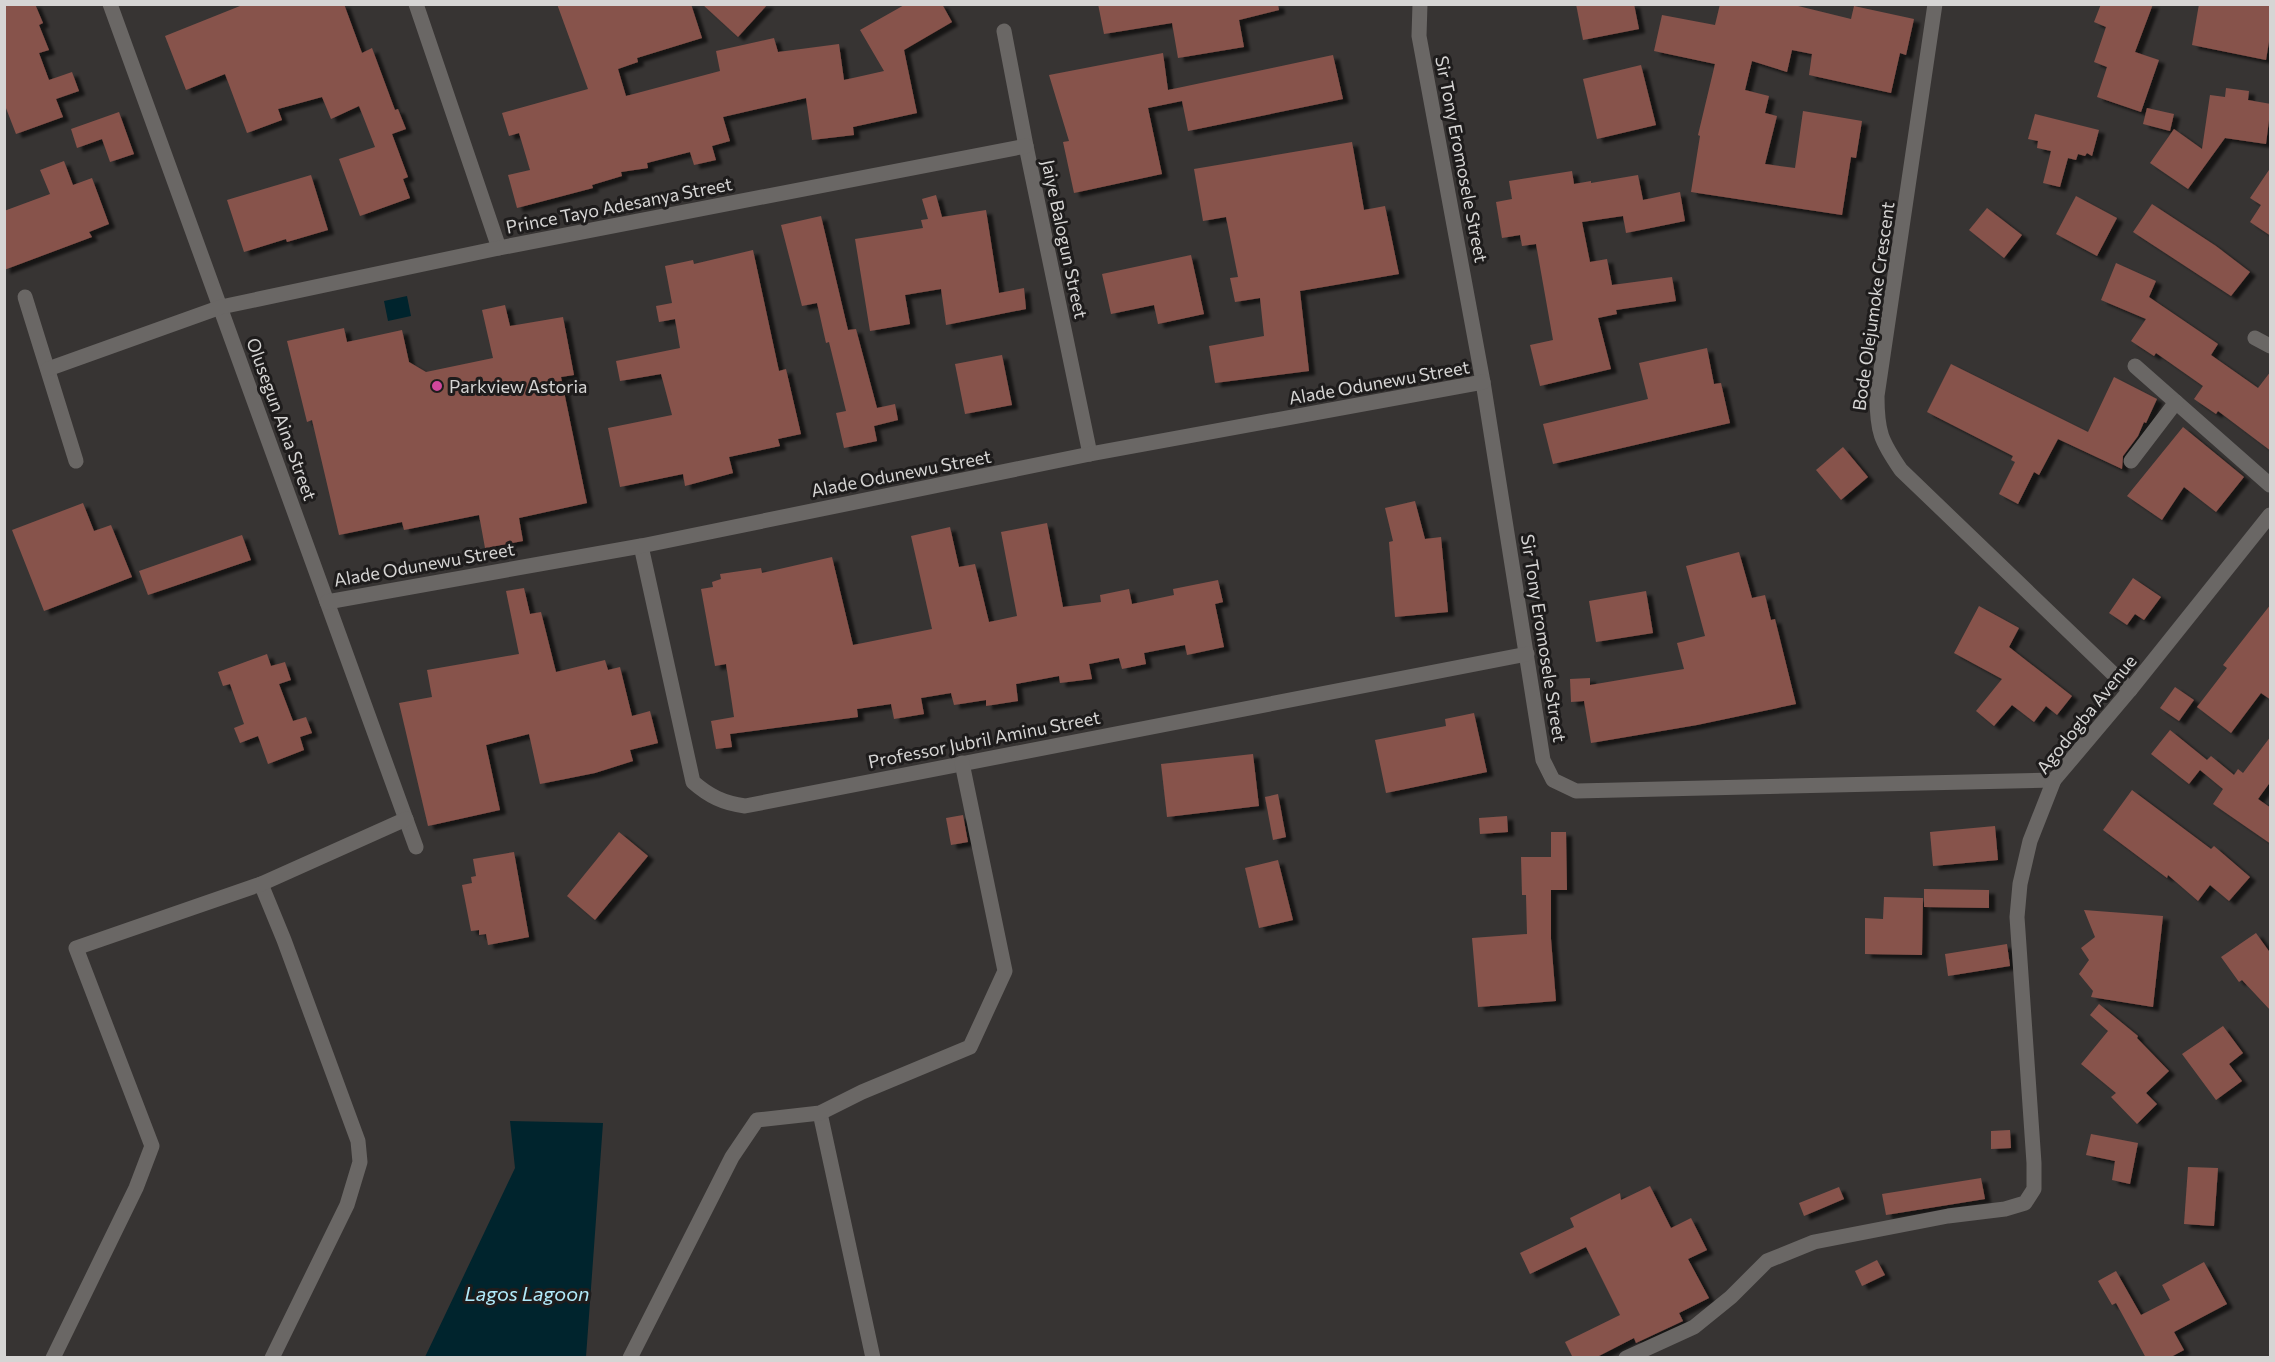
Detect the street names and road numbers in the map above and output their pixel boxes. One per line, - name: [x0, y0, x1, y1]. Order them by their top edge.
- street label: Sir Tony Eromosele Street: [1431, 54, 1493, 264]
- street label: Jaiye Balogun Street: [1037, 157, 1093, 321]
- street label: Prince Tayo Adesanya Street: [504, 172, 734, 238]
- street label: Bode Olejumoke Crescent: [1847, 200, 1899, 412]
- street label: Olusegun Aina Street: [242, 335, 322, 503]
- street label: Alade Odunewu Street: [1287, 355, 1471, 409]
- street label: Alade Odunewu Street: [809, 445, 993, 501]
- street label: Sir Tony Eromosele Street: [1517, 532, 1571, 744]
- street label: Alade Odunewu Street: [332, 537, 516, 591]
- street label: Agodogba Avenue: [2031, 650, 2141, 778]
- street label: Professor Jubril Aminu Street: [866, 706, 1102, 772]

